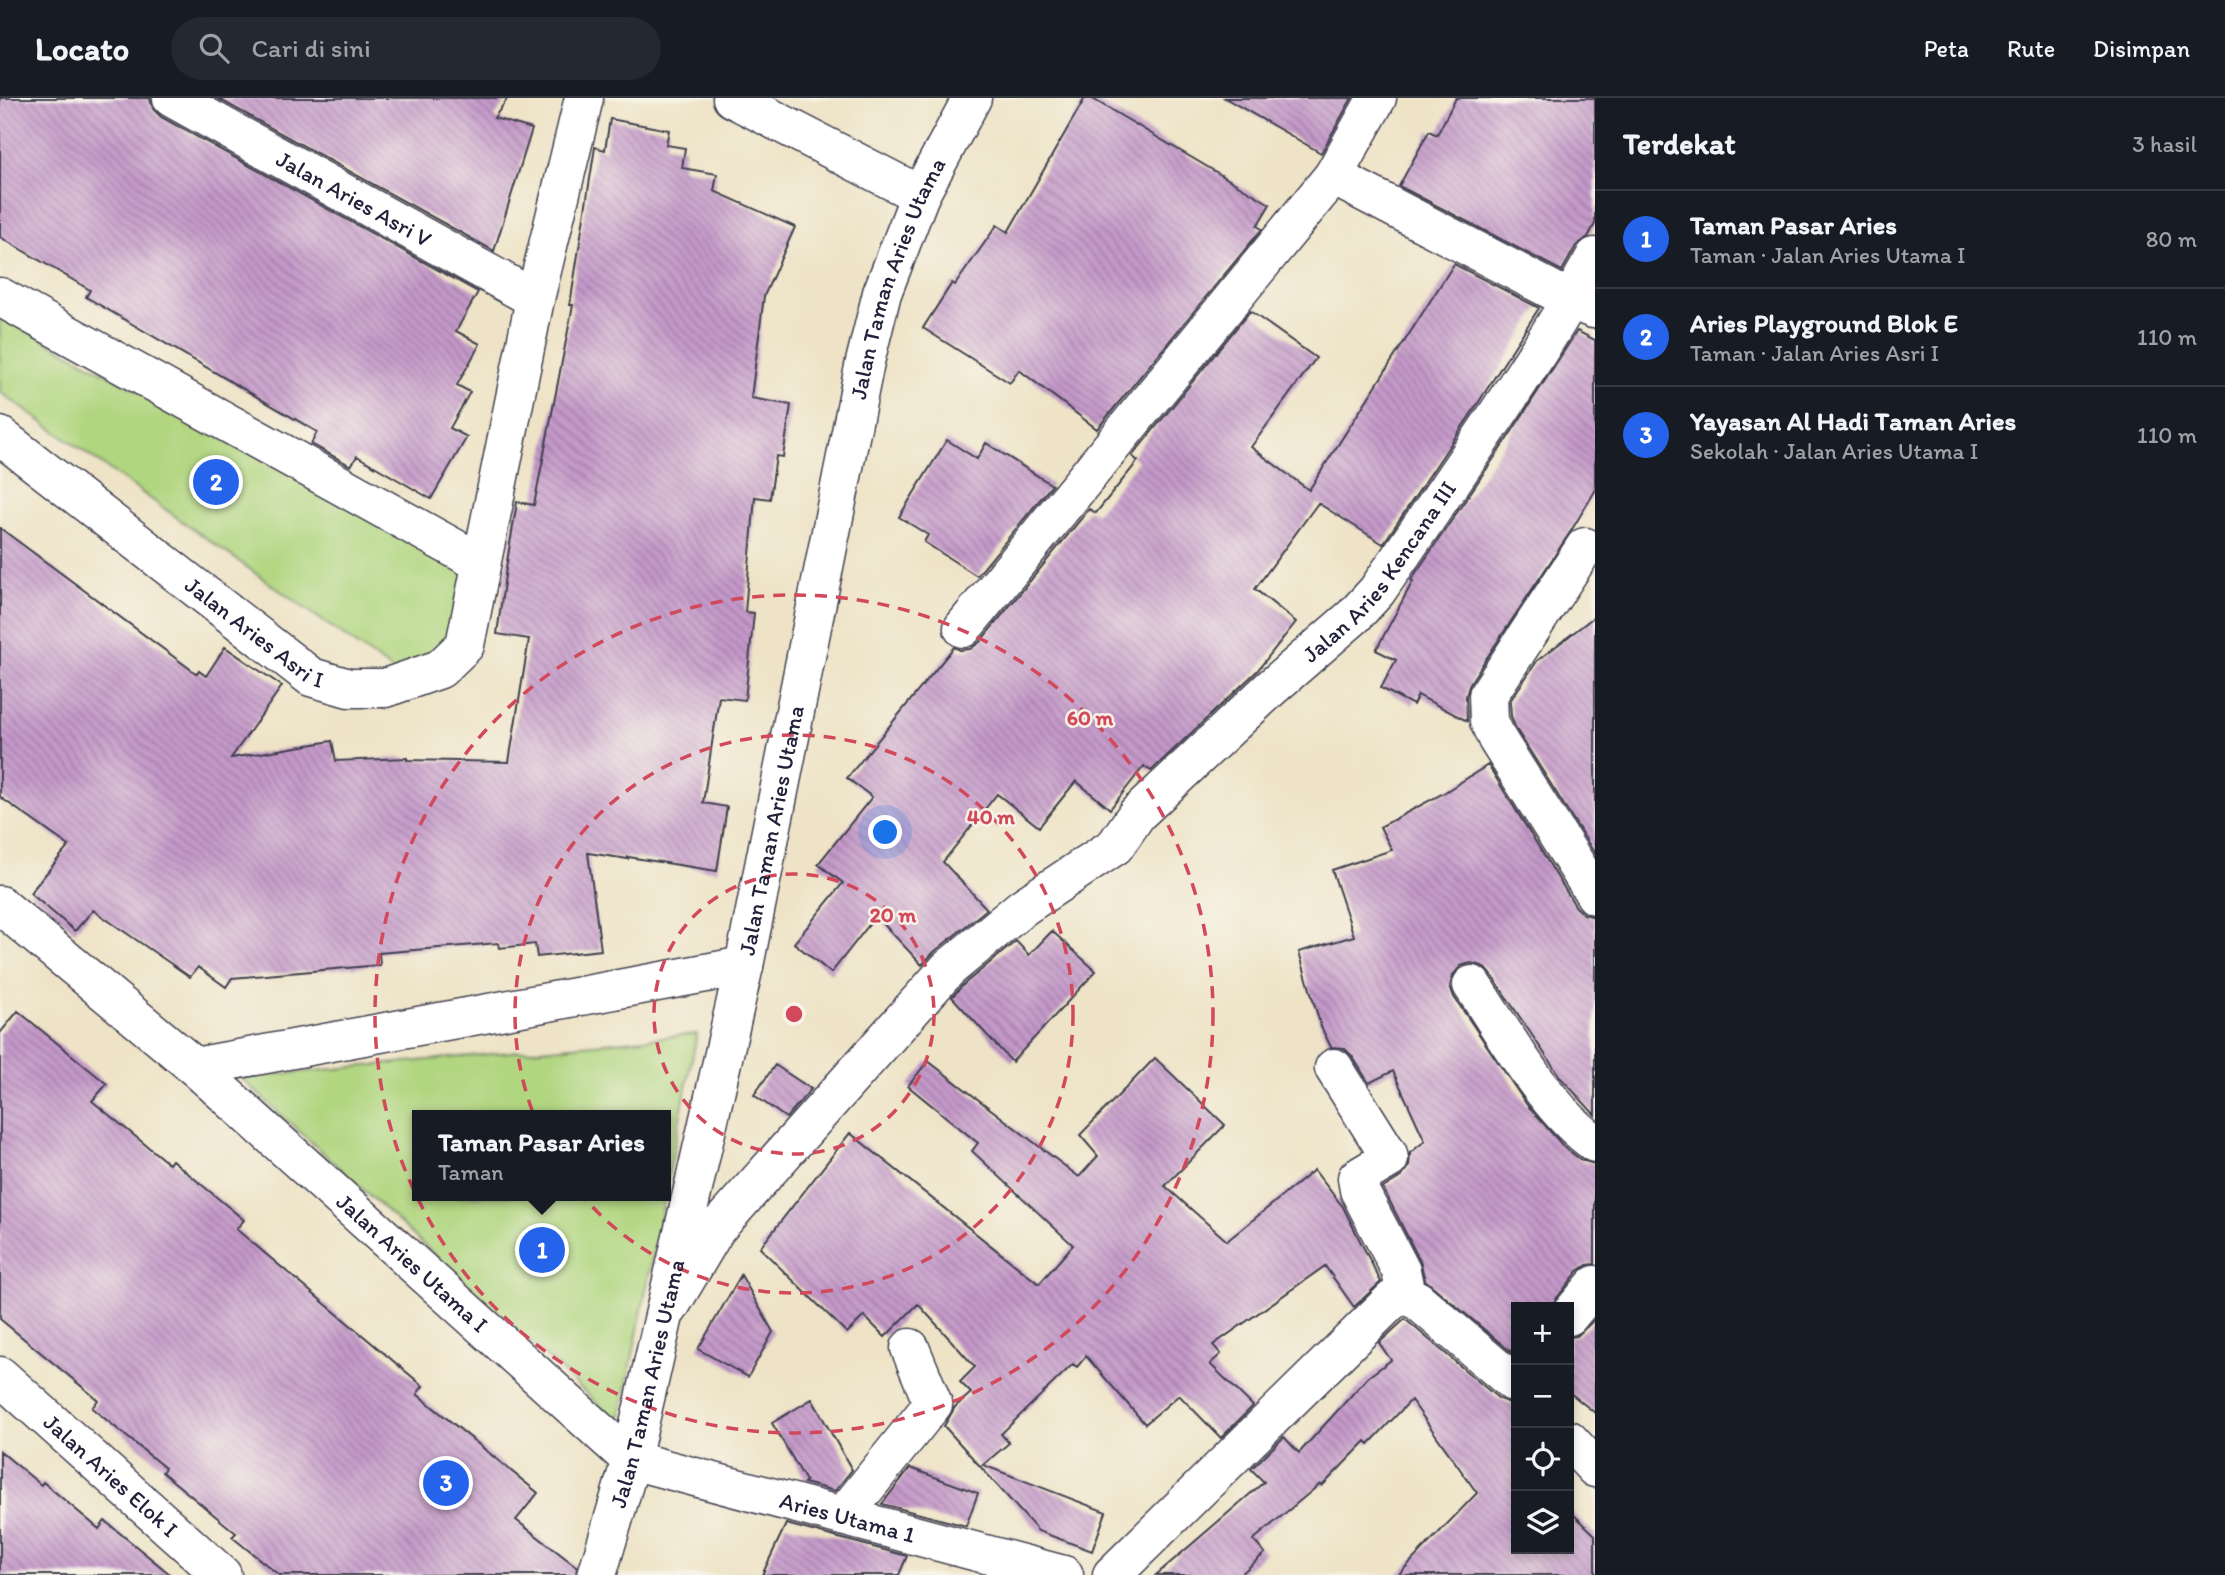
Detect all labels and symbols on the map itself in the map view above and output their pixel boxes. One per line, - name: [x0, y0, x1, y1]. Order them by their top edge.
- street label: Jalan Aries Asri V: [272, 145, 437, 253]
- street label: Jalan Taman Aries Utama: [844, 153, 951, 402]
- pin: 2: [193, 456, 239, 508]
- street label: Jalan Aries Kencana III: [1297, 475, 1462, 668]
- street label: Jalan Aries Asri I: [180, 571, 327, 694]
- street label: Jalan Taman Aries Utama: [732, 703, 810, 958]
- text: 60 m: [1067, 705, 1114, 730]
- text: 40 m: [967, 804, 1015, 829]
- your location: [868, 815, 902, 849]
- text: 20 m: [870, 902, 917, 927]
- centre of rings: [782, 1002, 806, 1026]
- street label: Jalan Aries Utama I: [331, 1187, 494, 1338]
- pin: 1: [519, 1224, 565, 1276]
- street label: Jalan Taman Aries Utama: [604, 1257, 690, 1511]
- street label: Jalan Aries Elok I: [38, 1408, 184, 1543]
- pin: 3: [423, 1457, 469, 1509]
- street label: Aries Utama 1: [777, 1486, 919, 1549]

